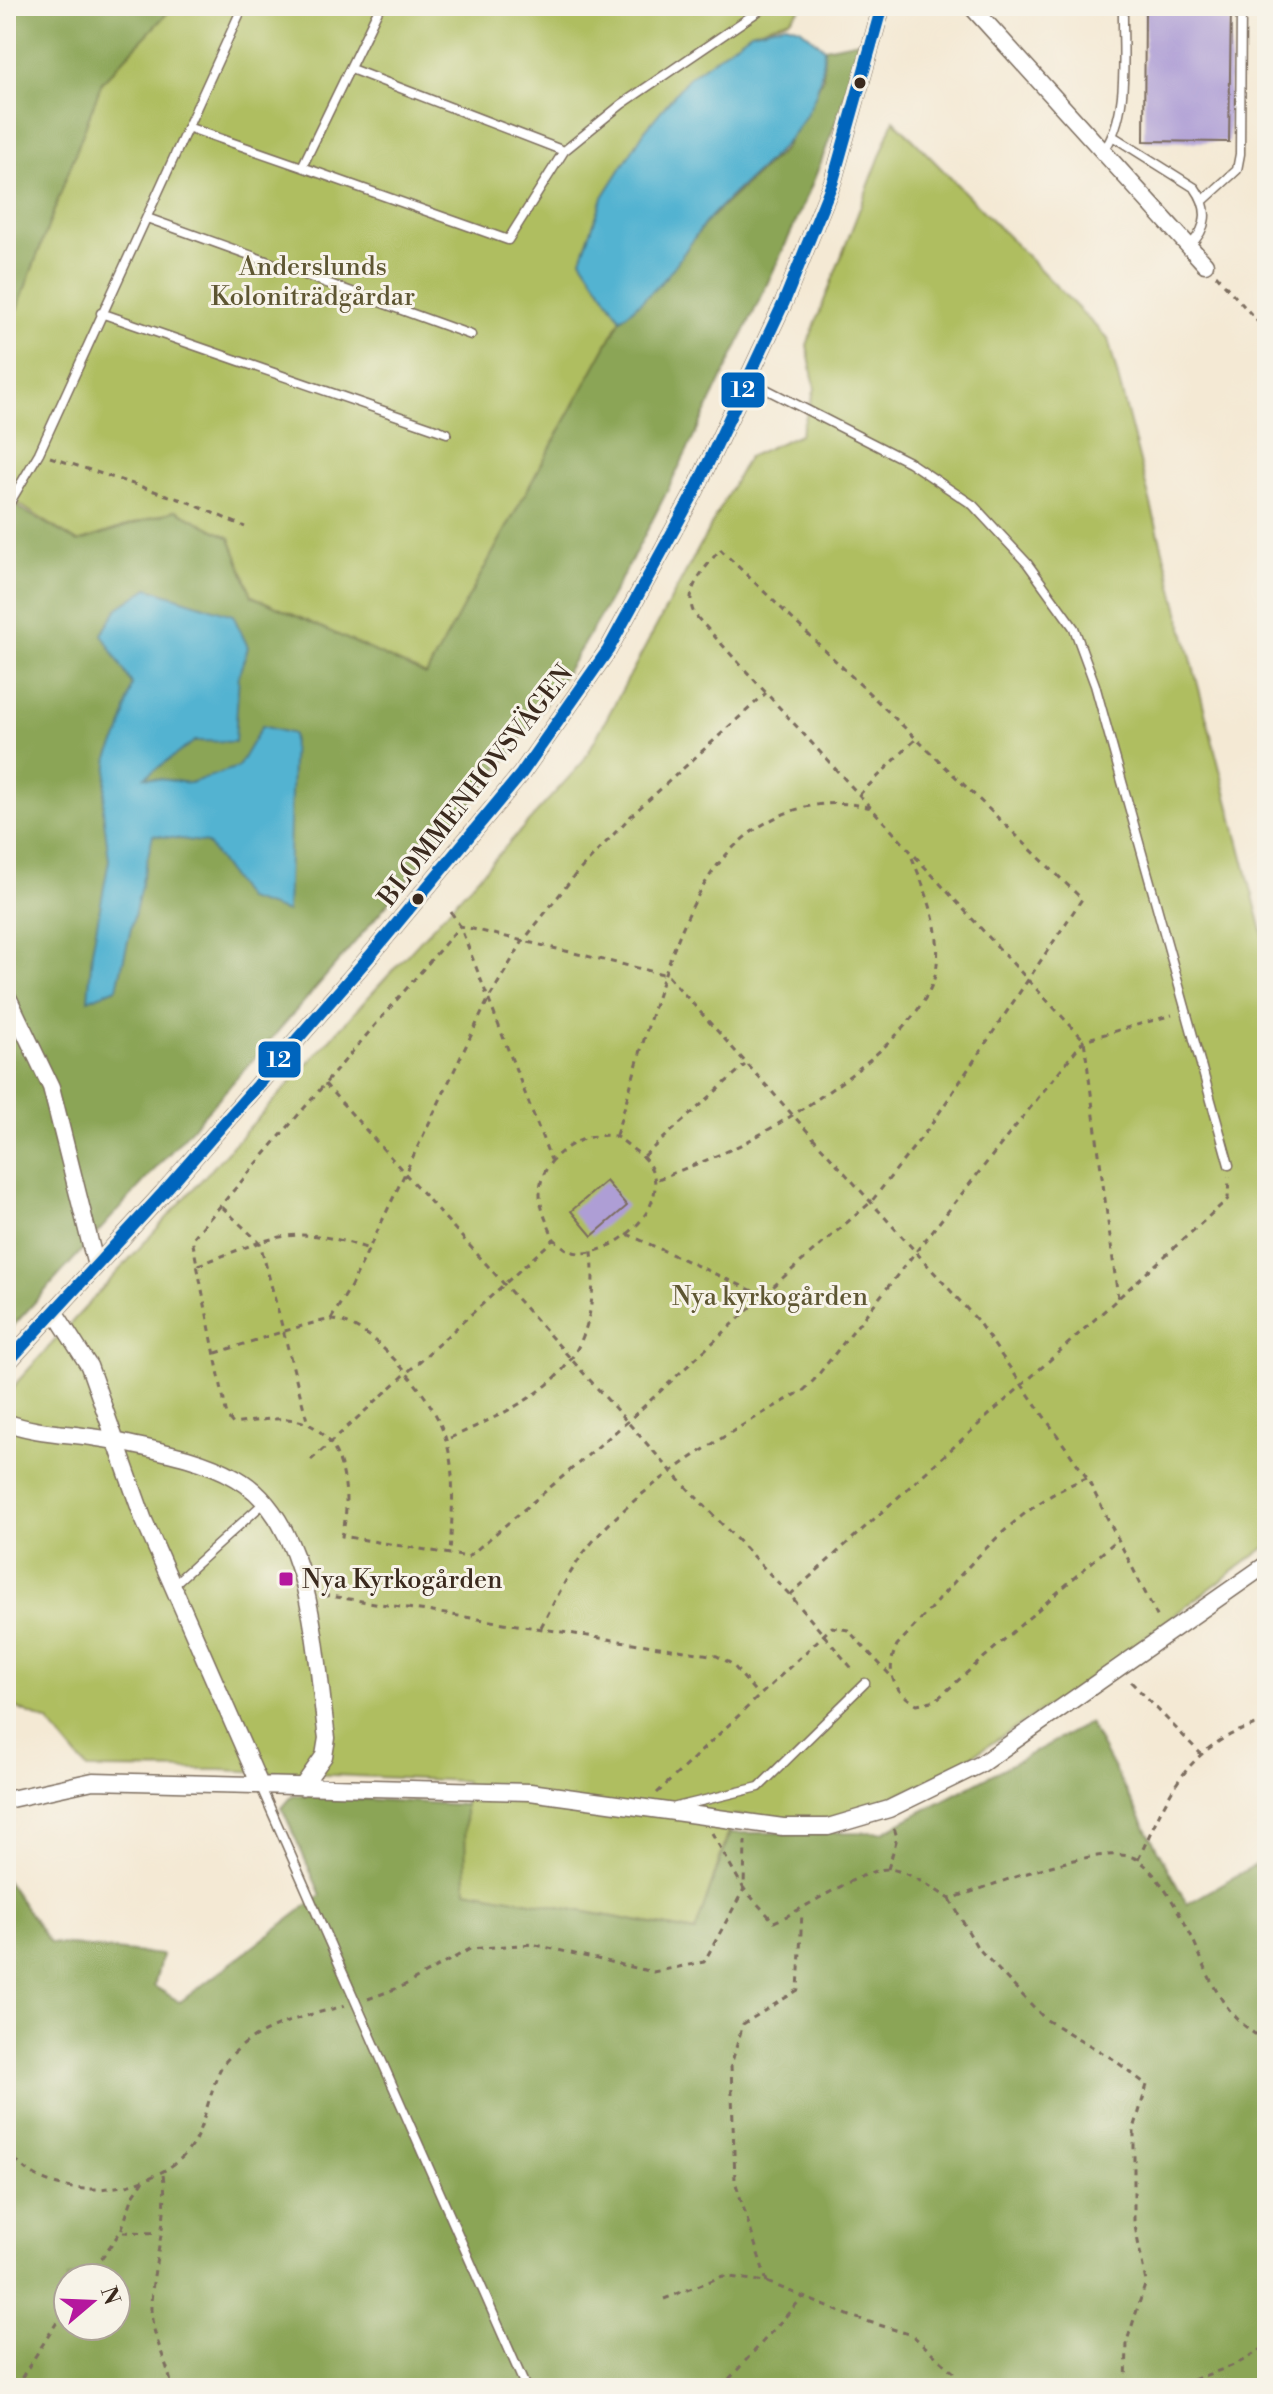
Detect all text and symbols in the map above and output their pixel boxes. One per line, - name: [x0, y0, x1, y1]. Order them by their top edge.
- unlabelled marker: [852, 75, 868, 91]
- park label: Anderslunds Koloniträdgårdar: [211, 251, 415, 313]
- line badge: 12: [720, 371, 766, 409]
- text: 12: [731, 377, 755, 404]
- street label: BLOMMENHOVSVÄGEN: [370, 657, 580, 914]
- unlabelled marker: [410, 891, 426, 907]
- line badge: 12: [257, 1040, 302, 1079]
- text: 12: [267, 1047, 291, 1074]
- park label: Nya kyrkogården: [672, 1281, 868, 1313]
- place label: Nya Kyrkogården: [302, 1564, 503, 1596]
- marker: Nya Kyrkogården: [277, 1570, 295, 1588]
- north arrow: [52, 2262, 132, 2342]
- text: N: [94, 2283, 125, 2309]

